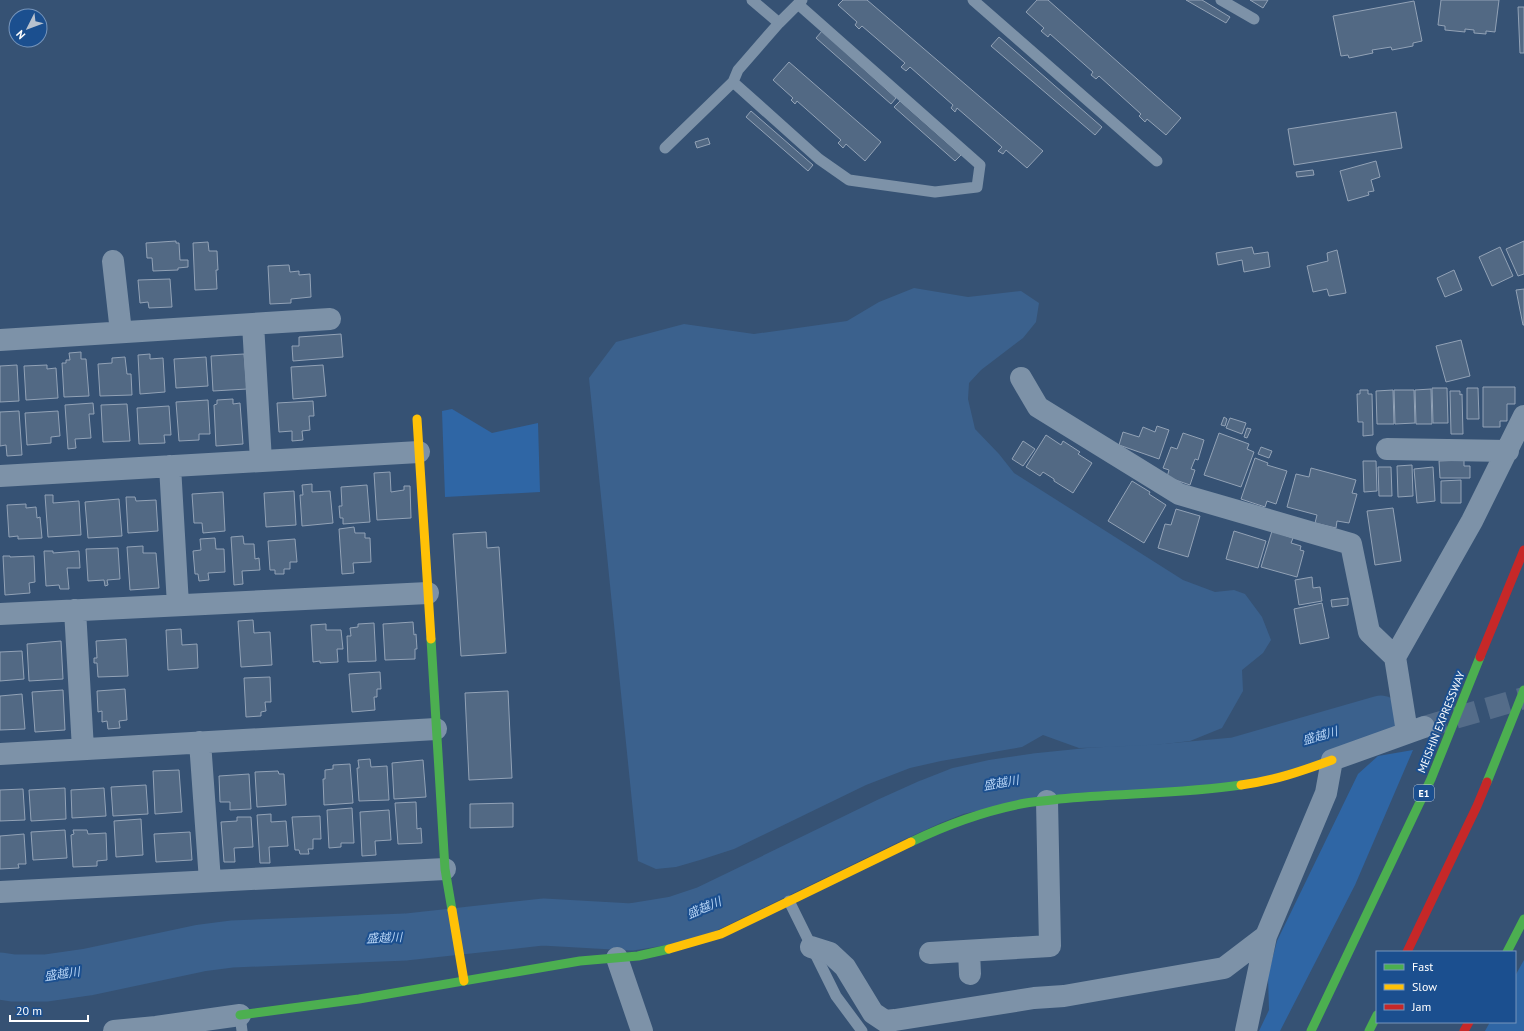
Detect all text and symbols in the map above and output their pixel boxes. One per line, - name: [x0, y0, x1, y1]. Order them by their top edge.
- north arrow: [8, 8, 48, 48]
- text: N: [13, 27, 28, 42]
- street label: MEISHIN EXPRESSWAY: [1414, 668, 1468, 775]
- water label: 盛越川: [1300, 723, 1341, 748]
- water label: 盛越川: [982, 772, 1022, 793]
- road number: E1: [1414, 785, 1434, 801]
- water label: 盛越川: [684, 893, 725, 921]
- water label: 盛越川: [366, 929, 404, 946]
- legend: [1376, 951, 1516, 1023]
- text: Fast: [1412, 959, 1433, 974]
- water label: 盛越川: [43, 963, 83, 983]
- text: Slow: [1412, 979, 1437, 994]
- scale bar: [10, 997, 88, 1023]
- text: Jam: [1411, 999, 1431, 1014]
- text: 20 m: [16, 1003, 42, 1018]

